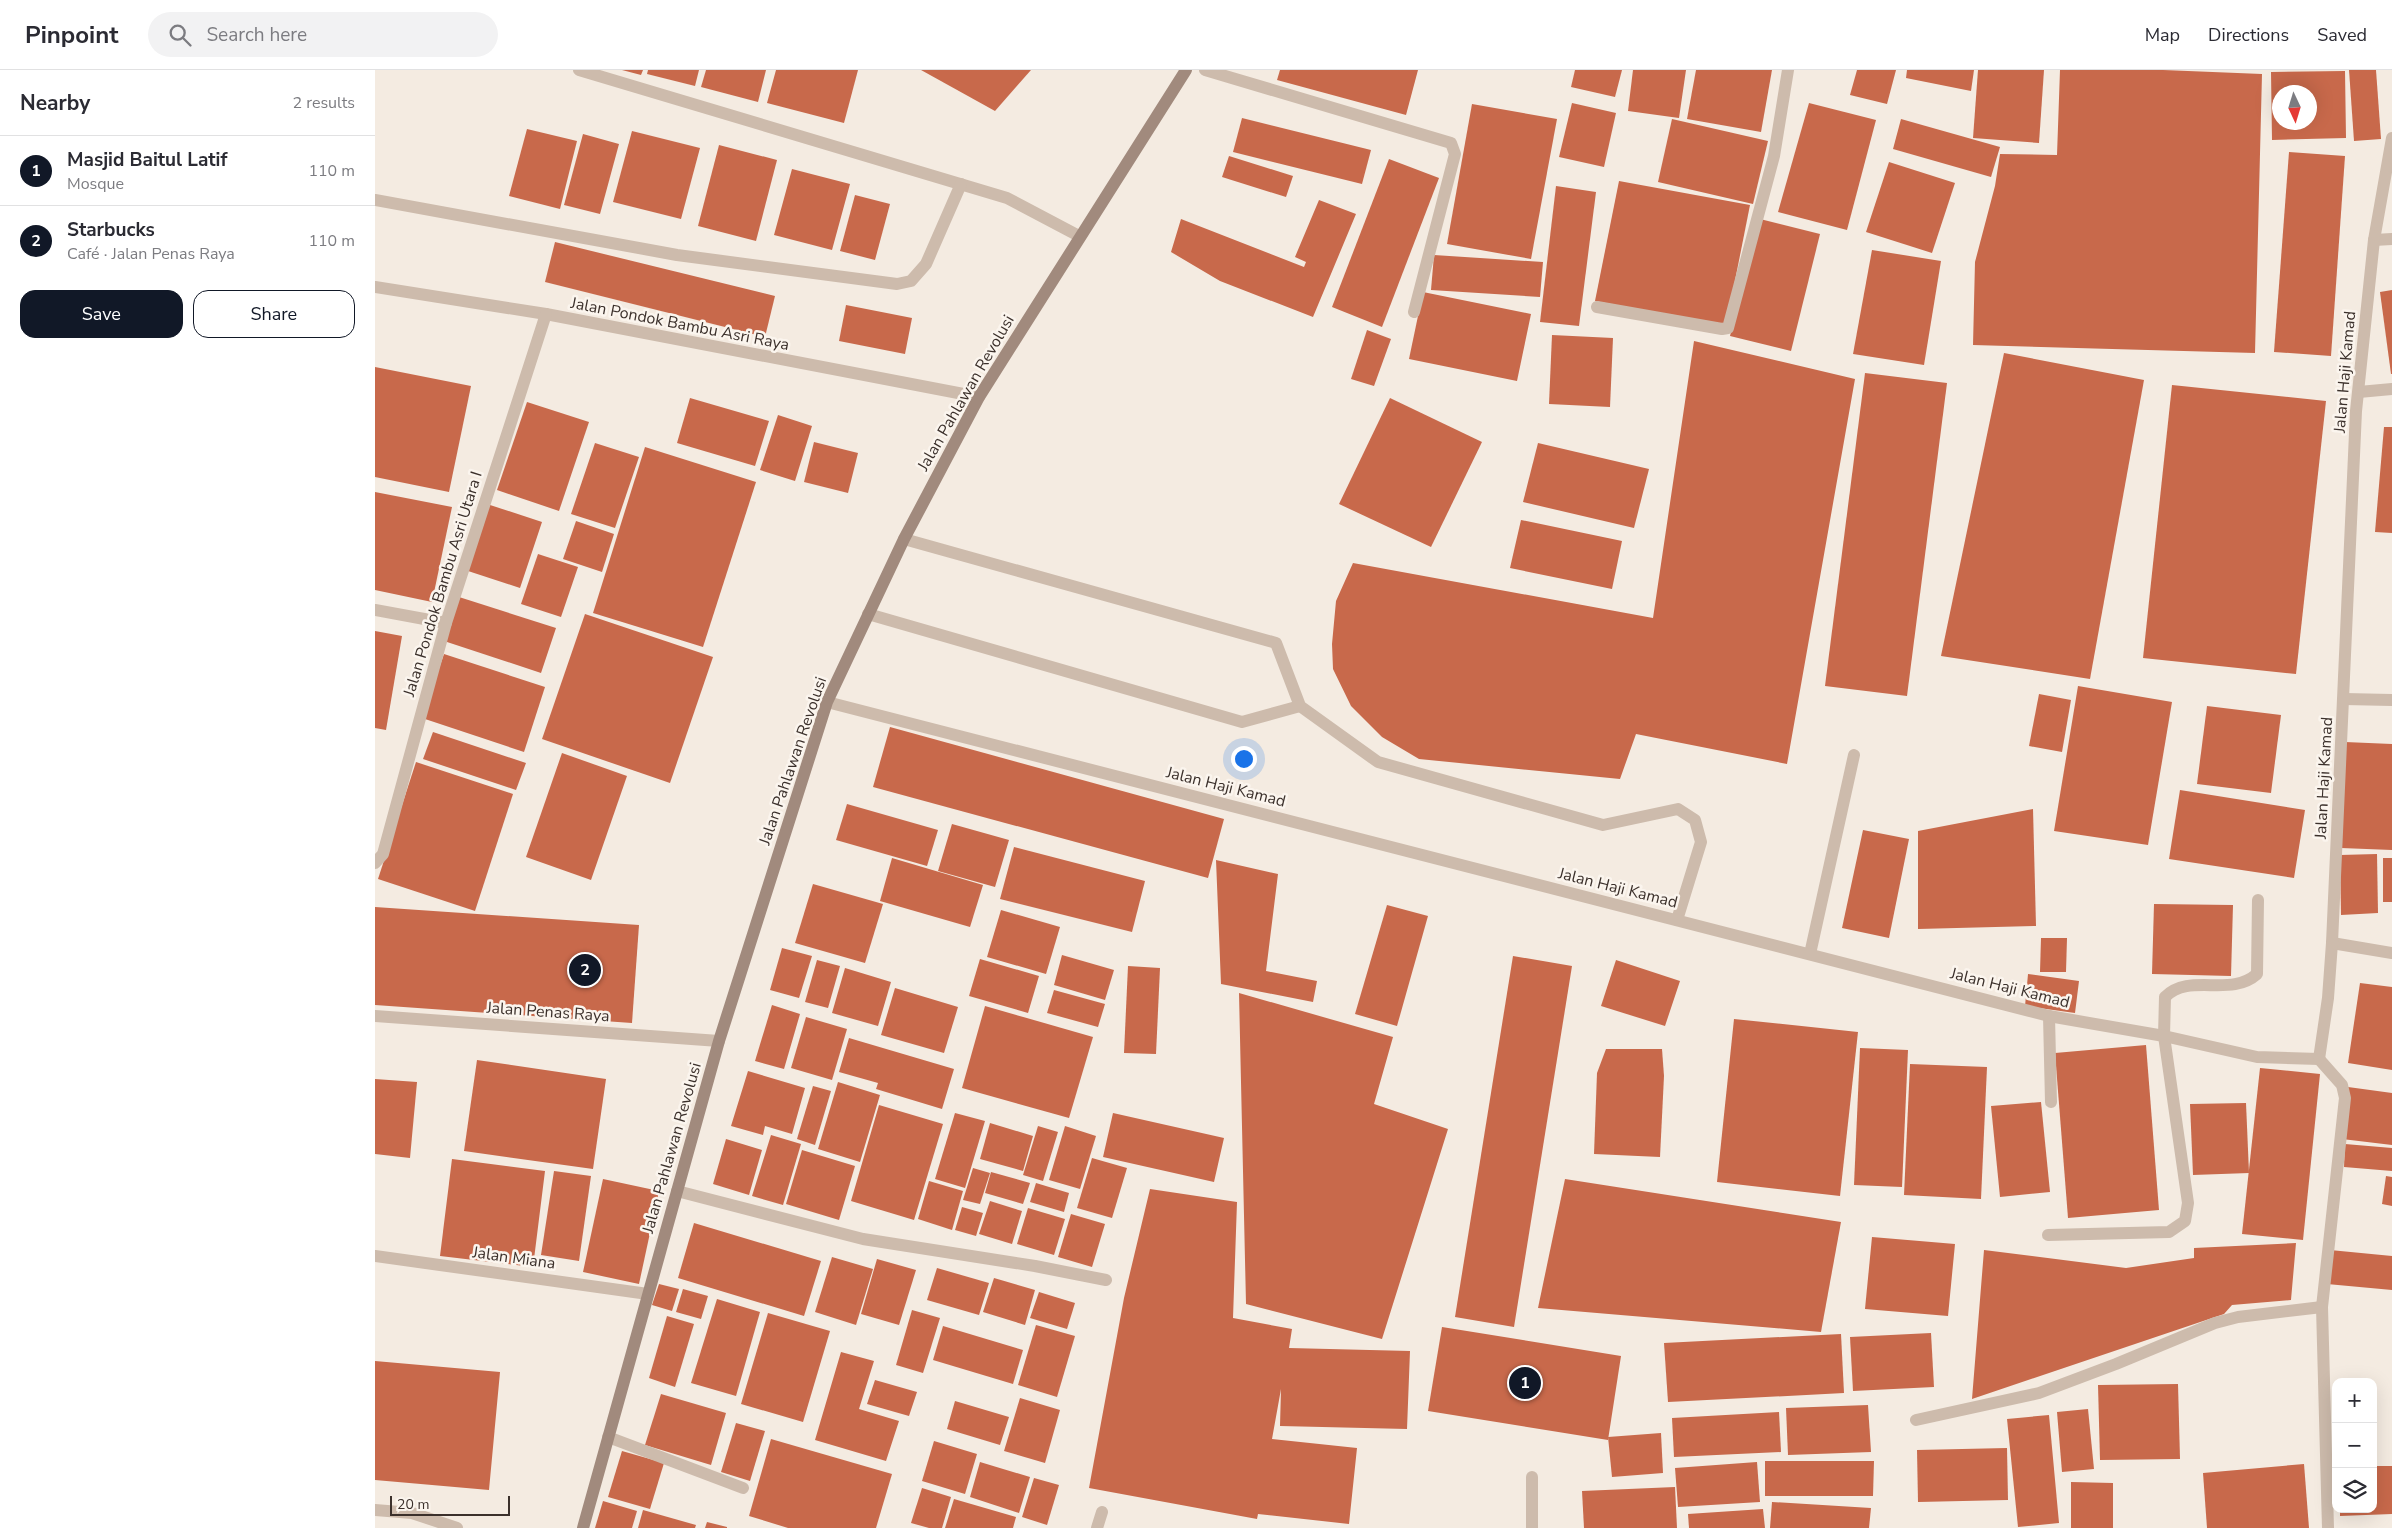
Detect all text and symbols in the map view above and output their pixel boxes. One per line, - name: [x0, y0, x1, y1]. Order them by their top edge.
- search box: [148, 12, 498, 57]
- text: Pinpoint: [25, 19, 118, 51]
- icon: search: [166, 21, 194, 49]
- text: Search here: [206, 22, 307, 48]
- text: Map: [2145, 23, 2180, 47]
- text: Directions: [2208, 23, 2289, 47]
- text: Saved: [2317, 23, 2367, 47]
- north arrow: [2272, 85, 2317, 130]
- text: Nearby: [20, 89, 90, 117]
- text: 2 results: [293, 92, 355, 114]
- text: Masjid Baitul Latif: [67, 147, 227, 173]
- text: 1: [31, 160, 41, 182]
- text: 110 m: [308, 160, 355, 182]
- text: Mosque: [67, 173, 124, 195]
- text: Starbucks: [67, 217, 155, 243]
- text: 2: [31, 230, 41, 252]
- text: 110 m: [308, 230, 355, 252]
- text: Café · Jalan Penas Raya: [67, 243, 235, 265]
- button: Save: [20, 290, 183, 338]
- button: Share: [193, 290, 355, 338]
- street label: Jalan Pondok Bambu Asri Raya: [568, 292, 791, 356]
- street label: Jalan Haji Kamad: [2329, 310, 2361, 435]
- street label: Jalan Pahlawan Revolusi: [912, 311, 1020, 476]
- street label: Jalan Pondok Bambu Asri Utara I: [398, 469, 488, 700]
- street label: Jalan Pahlawan Revolusi: [754, 674, 832, 849]
- street label: Jalan Haji Kamad: [2310, 716, 2338, 841]
- your location: [1231, 746, 1257, 772]
- street label: Jalan Haji Kamad: [1163, 761, 1288, 812]
- street label: Jalan Haji Kamad: [1555, 862, 1680, 913]
- pin: 2: [569, 951, 601, 989]
- street label: Jalan Haji Kamad: [1947, 962, 2072, 1013]
- street label: Jalan Penas Raya: [485, 997, 610, 1027]
- street label: Jalan Pahlawan Revolusi: [637, 1060, 707, 1237]
- street label: Jalan Miana: [470, 1241, 557, 1275]
- pin: 1: [1509, 1364, 1541, 1402]
- map controls: [2332, 1378, 2377, 1513]
- button: +: [2332, 1378, 2377, 1423]
- button: −: [2332, 1423, 2377, 1468]
- button: layers: [2332, 1468, 2377, 1513]
- scale bar: [390, 1493, 510, 1516]
- text: 20 m: [397, 1495, 429, 1514]

